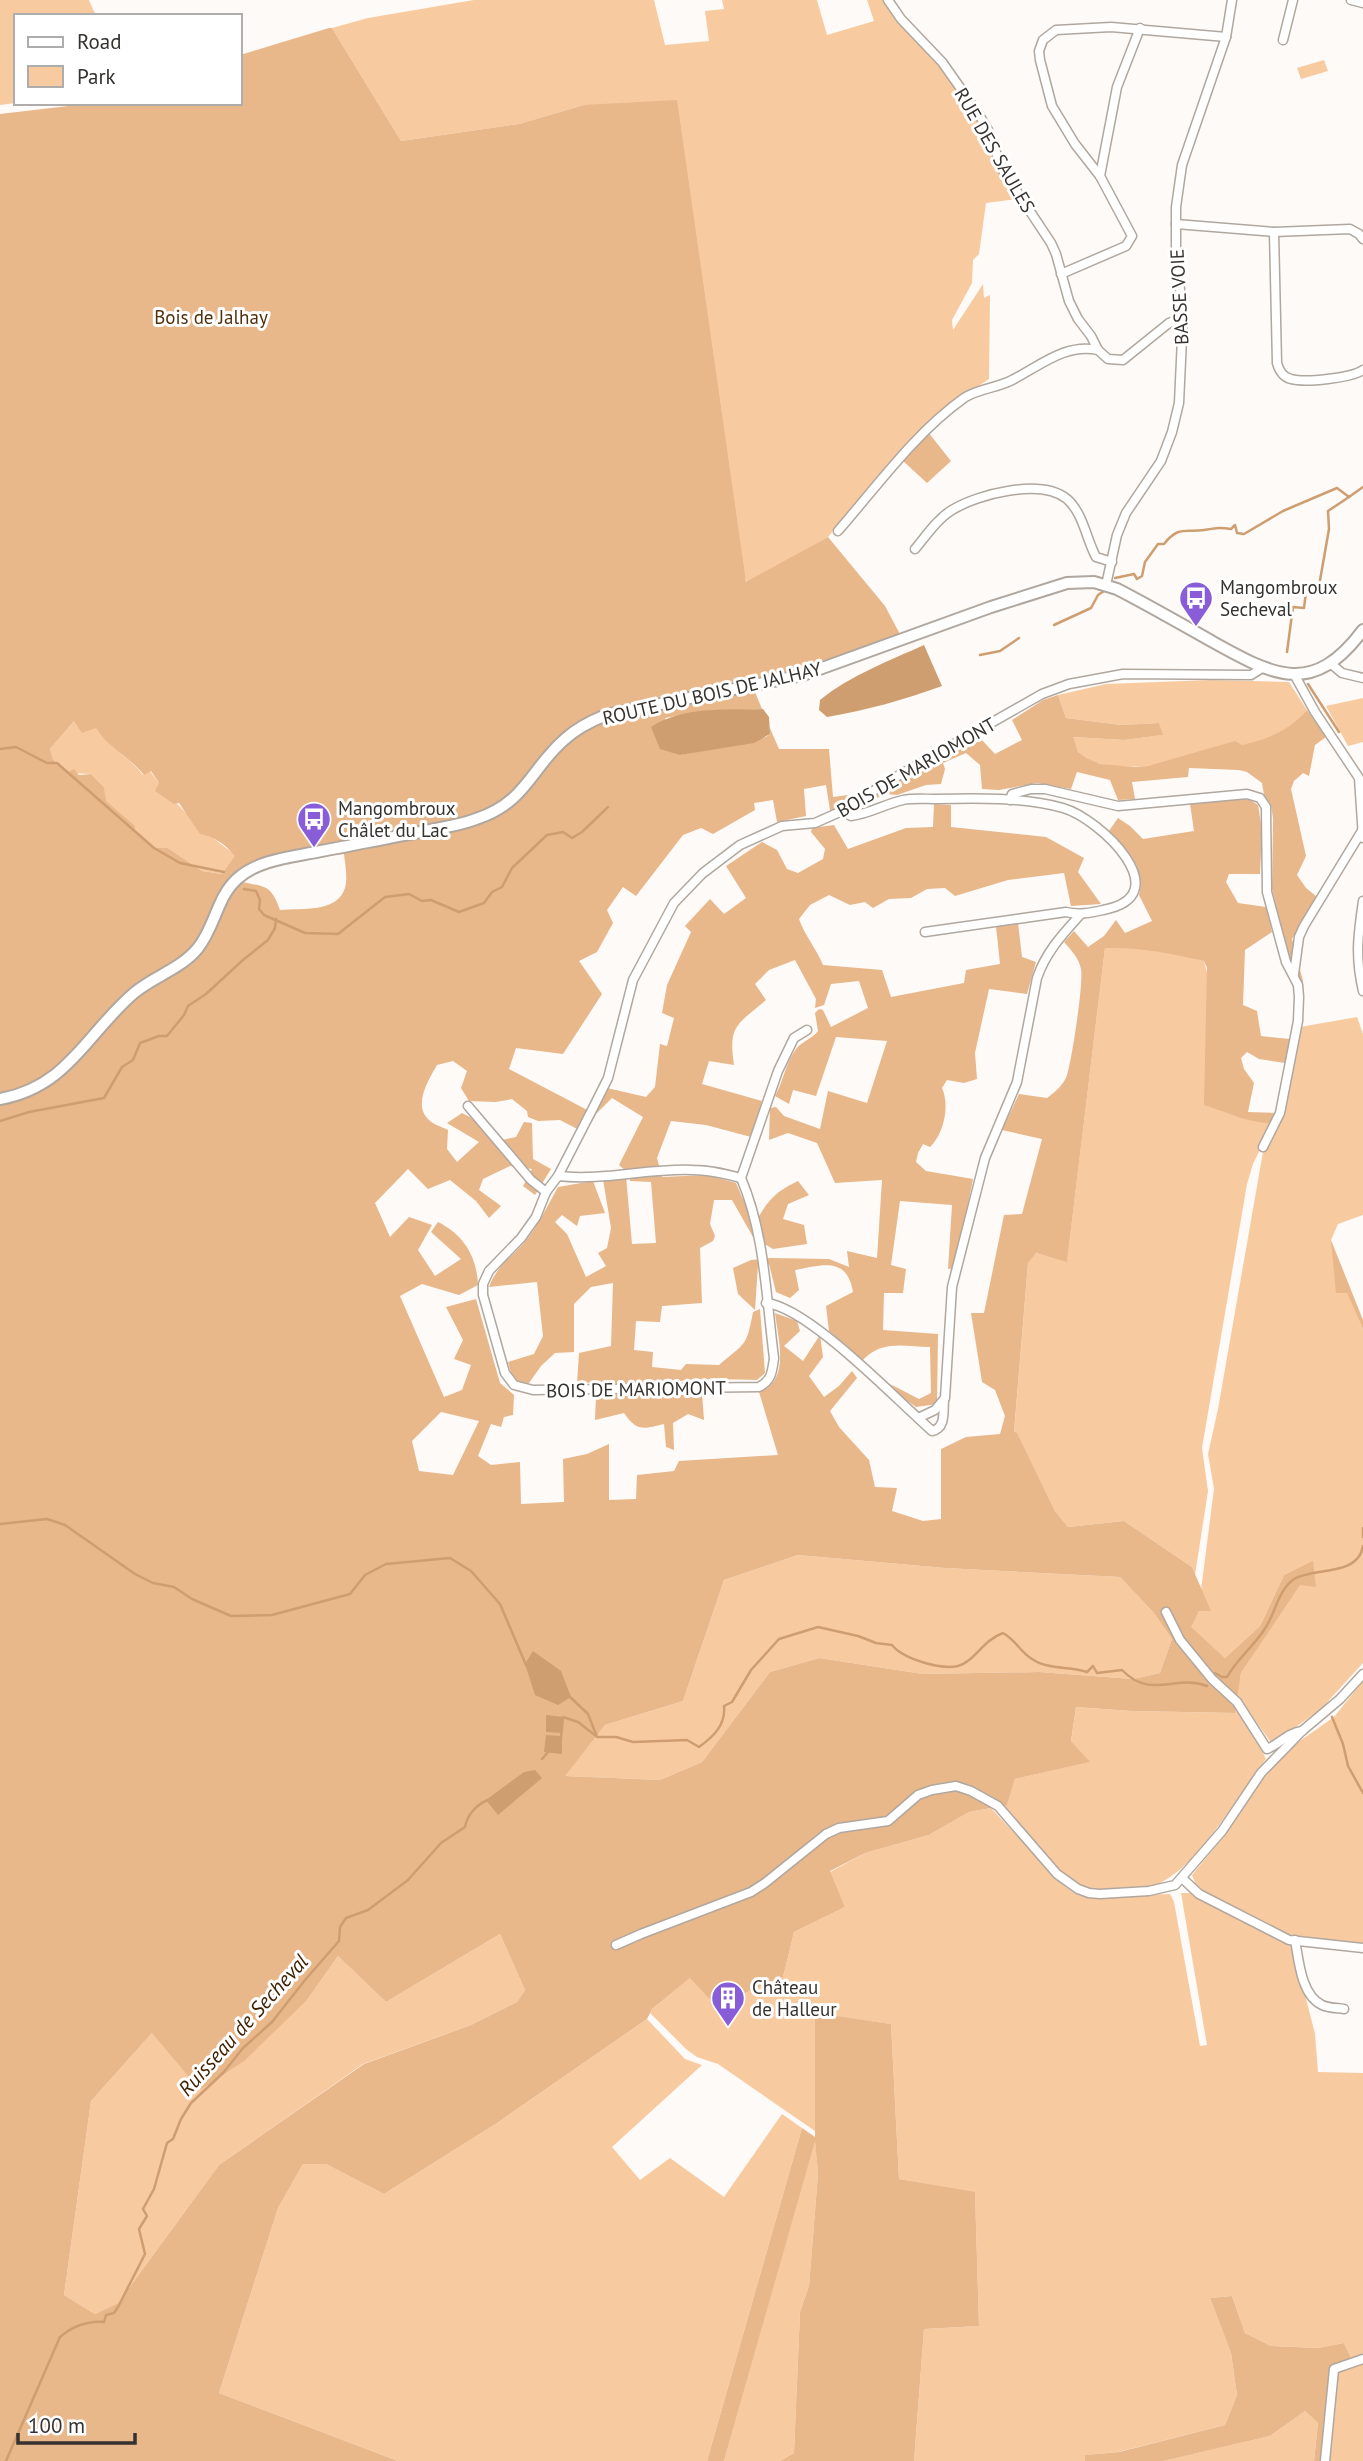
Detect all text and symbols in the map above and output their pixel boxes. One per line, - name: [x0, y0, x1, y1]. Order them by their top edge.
- legend: [14, 14, 242, 105]
- text: Road: [77, 28, 121, 55]
- text: Park: [77, 63, 116, 90]
- street label: RUE DES SAULES: [950, 83, 1040, 217]
- street label: BASSE VOIE: [1165, 248, 1193, 346]
- park label: Bois de Jalhay: [154, 305, 268, 329]
- place label: Mangombroux Secheval: [1220, 575, 1338, 621]
- bus stop icon: Mangombroux Secheval: [1177, 579, 1215, 628]
- street label: ROUTE DU BOIS DE JALHAY: [600, 656, 824, 730]
- street label: BOIS DE MARIOMONT: [832, 711, 1000, 822]
- place label: Mangombroux Châlet du Lac: [338, 796, 456, 842]
- bus stop icon: Mangombroux Châlet du Lac: [295, 800, 333, 849]
- street label: BOIS DE MARIOMONT: [546, 1375, 727, 1403]
- water label: Ruisseau de Secheval: [172, 1948, 314, 2101]
- place label: Château de Halleur: [752, 1975, 837, 2021]
- building icon: Château de Halleur: [709, 1979, 747, 2028]
- scale bar: [18, 2402, 135, 2446]
- text: 100 m: [28, 2412, 85, 2439]

